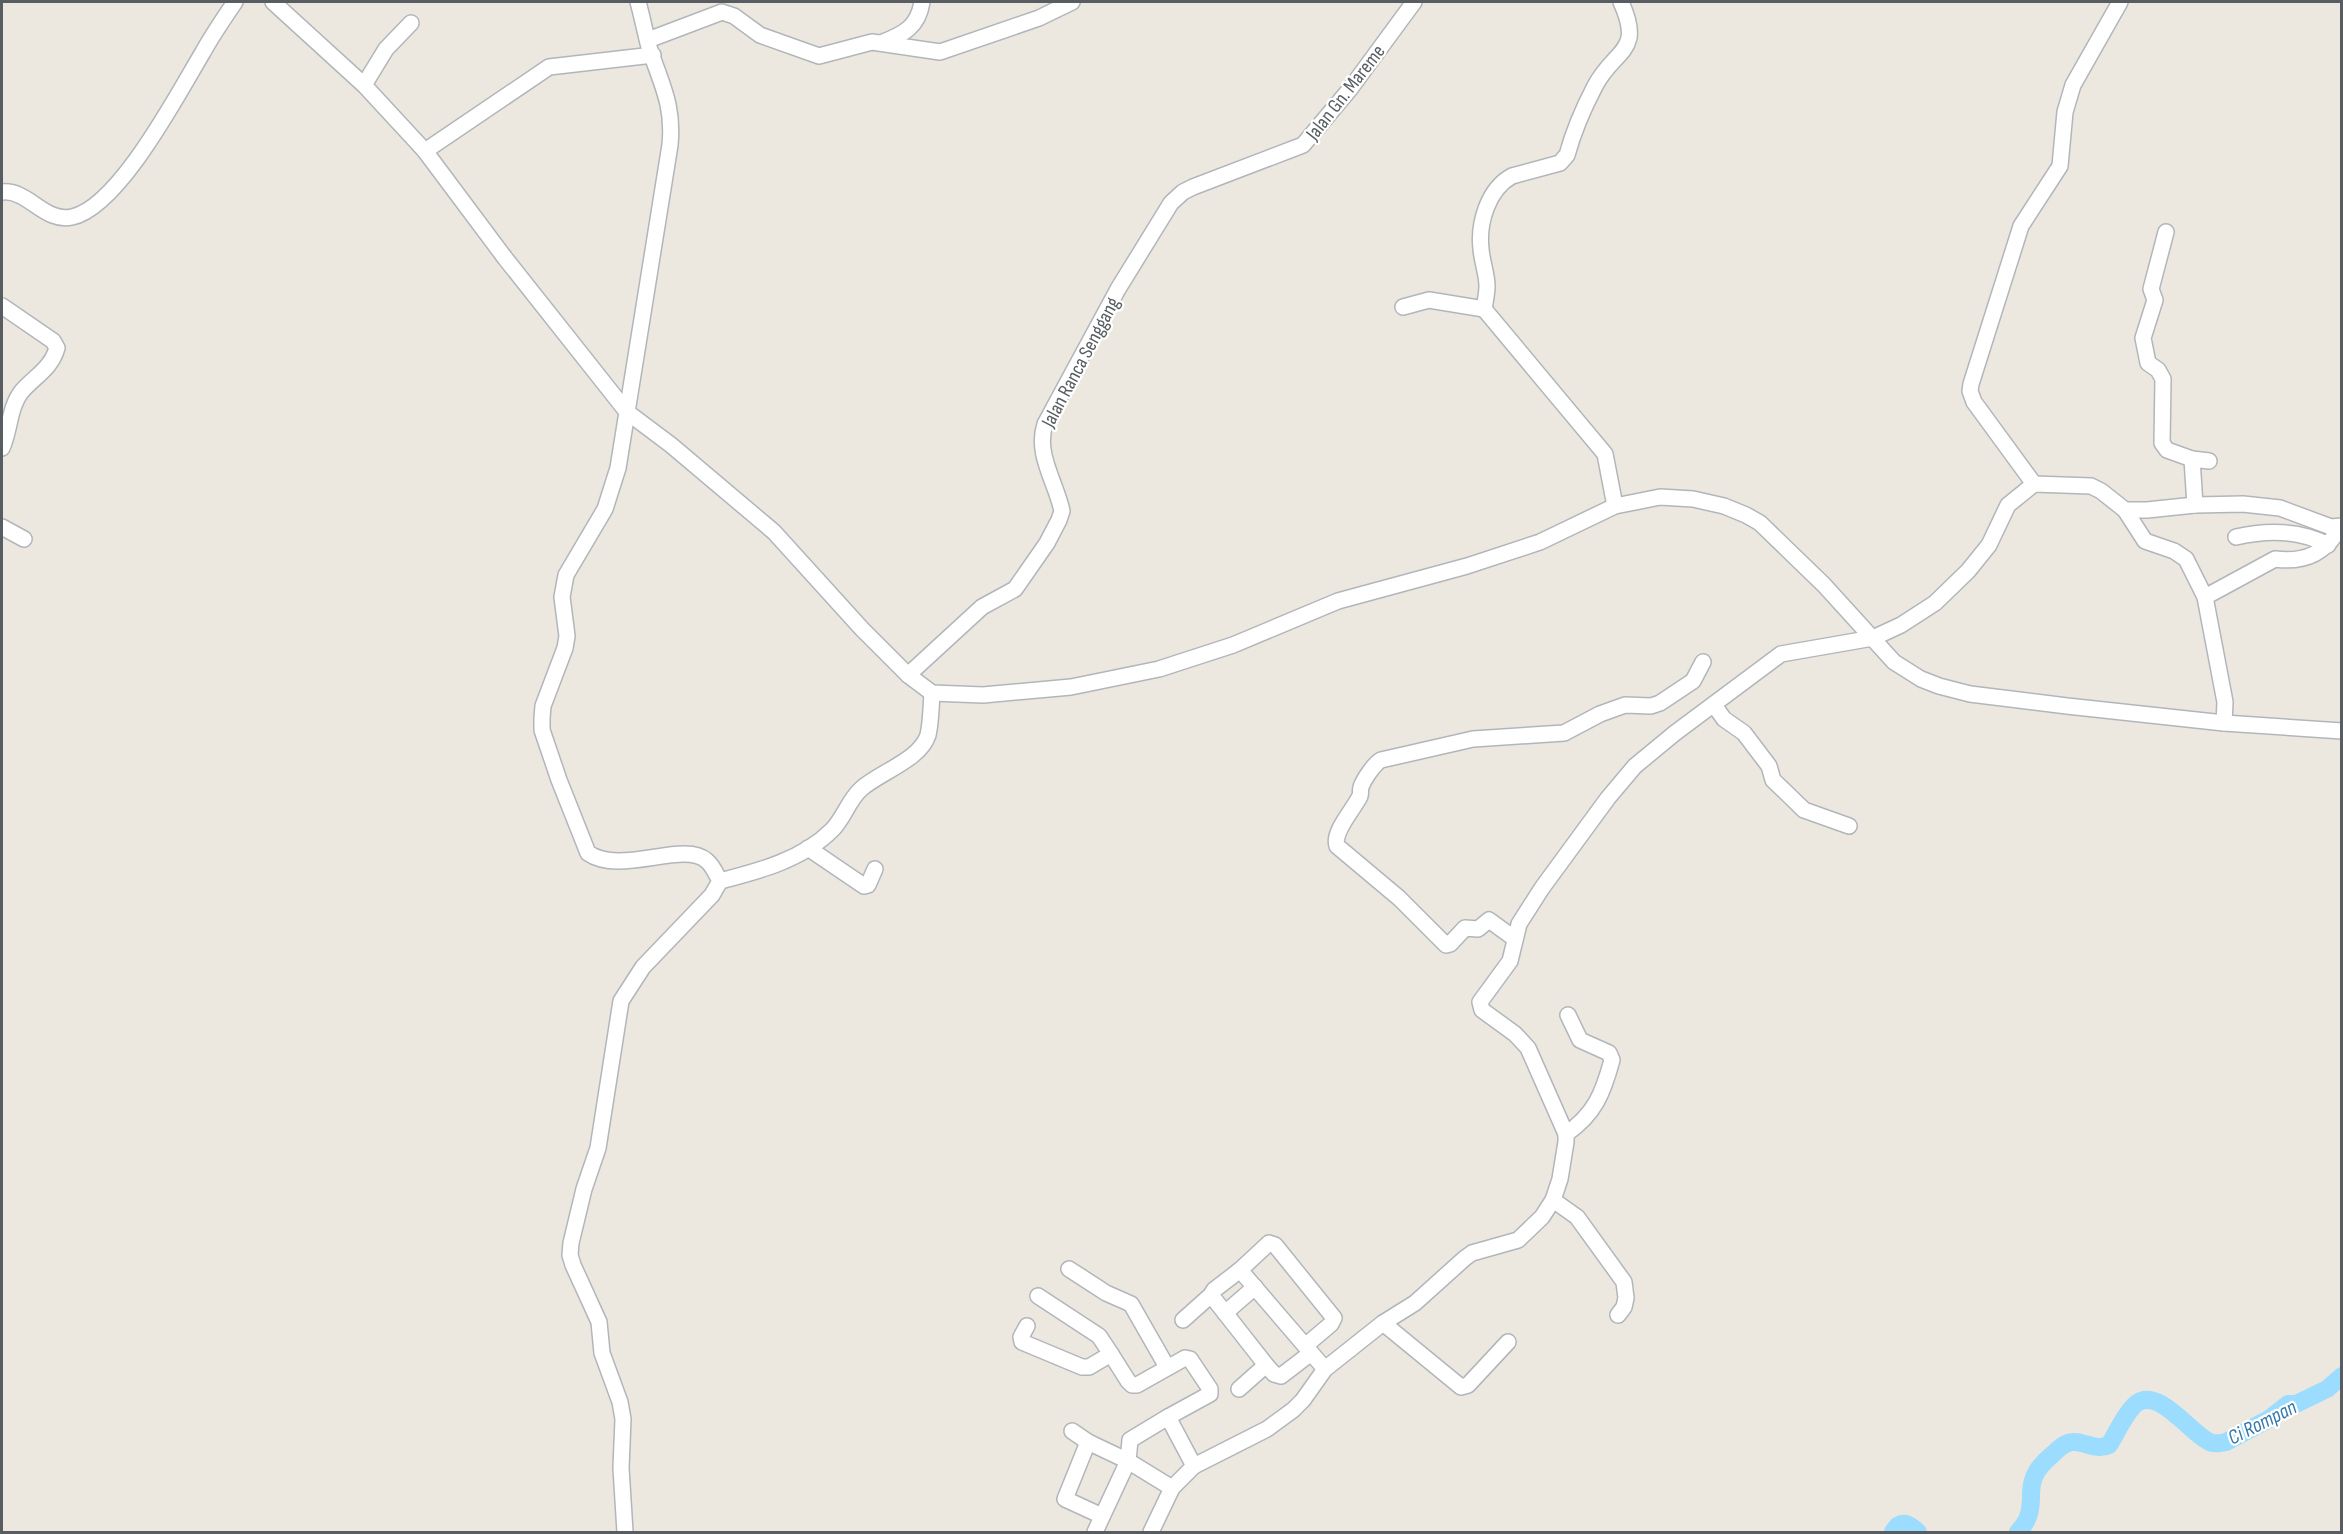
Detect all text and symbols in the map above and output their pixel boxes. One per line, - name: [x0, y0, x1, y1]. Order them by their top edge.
- street label: Jalan Gn. Mareme: [1300, 40, 1390, 146]
- street label: Jalan Ranca Senggang: [1036, 293, 1125, 433]
- water label: Ci Rompan: [2224, 1394, 2301, 1450]

